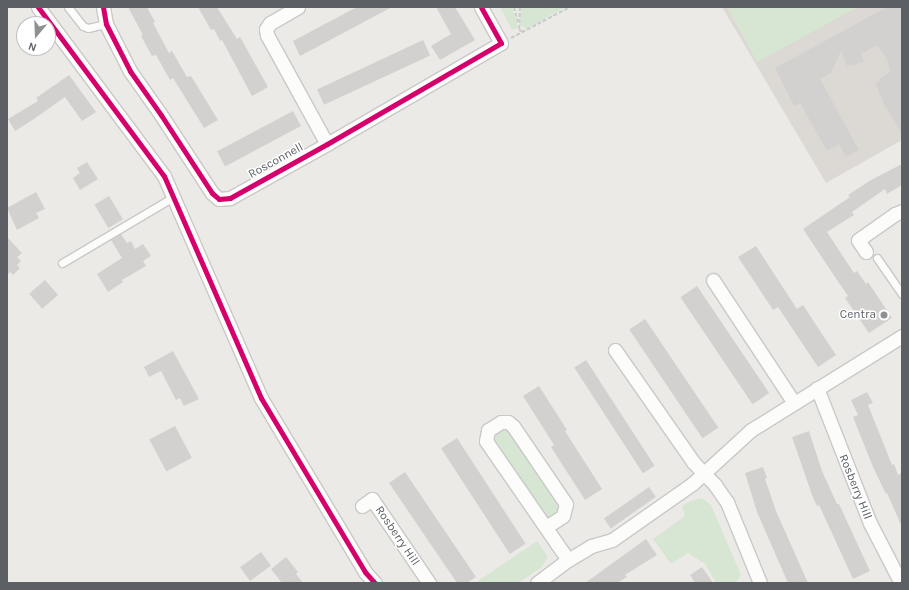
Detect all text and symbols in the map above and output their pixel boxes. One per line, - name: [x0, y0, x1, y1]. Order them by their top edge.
- north arrow: [16, 16, 56, 56]
- text: N: [26, 39, 38, 54]
- street label: Rosconnell: [246, 140, 306, 182]
- place label: Centra: [840, 308, 876, 322]
- marker: Centra: [879, 310, 889, 320]
- street label: Rosberry Hill: [835, 452, 875, 522]
- street label: Rosberry Hill: [372, 503, 422, 569]

